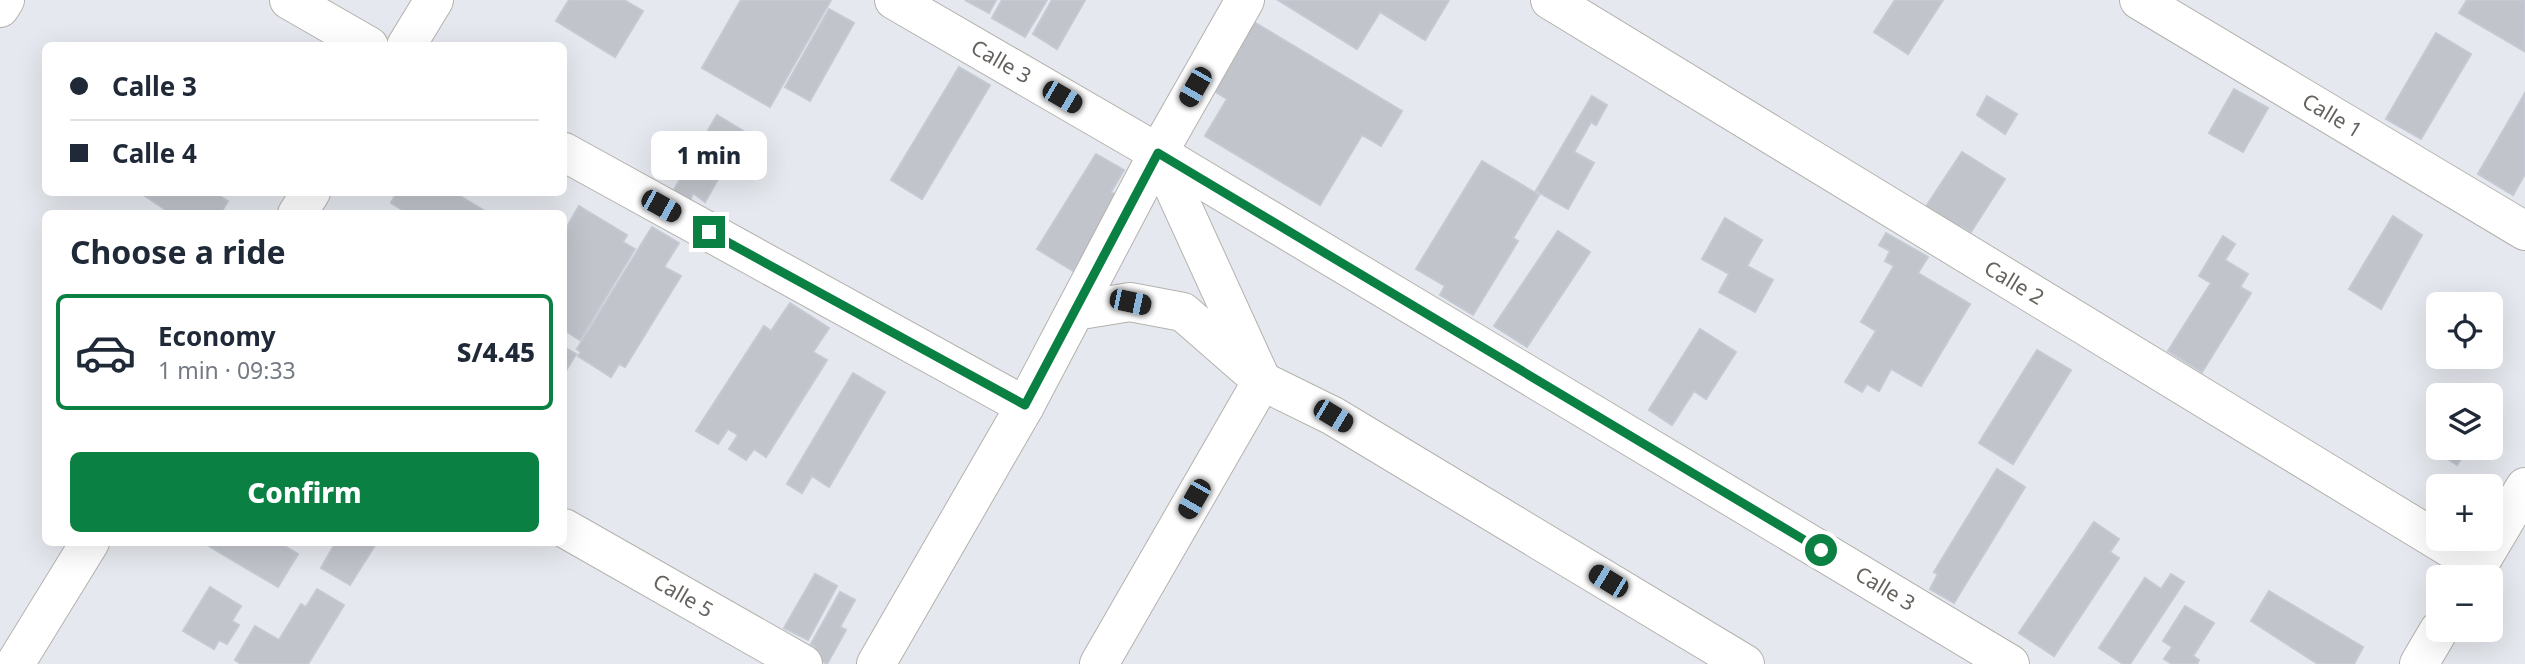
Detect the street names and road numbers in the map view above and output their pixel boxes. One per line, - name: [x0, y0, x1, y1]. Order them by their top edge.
- street label: Calle 3: [966, 33, 1037, 90]
- street label: Calle 1: [2297, 86, 2368, 144]
- street label: Calle 2: [1979, 253, 2050, 311]
- street label: Calle 3: [1850, 559, 1921, 617]
- street label: Calle 5: [648, 567, 719, 624]

